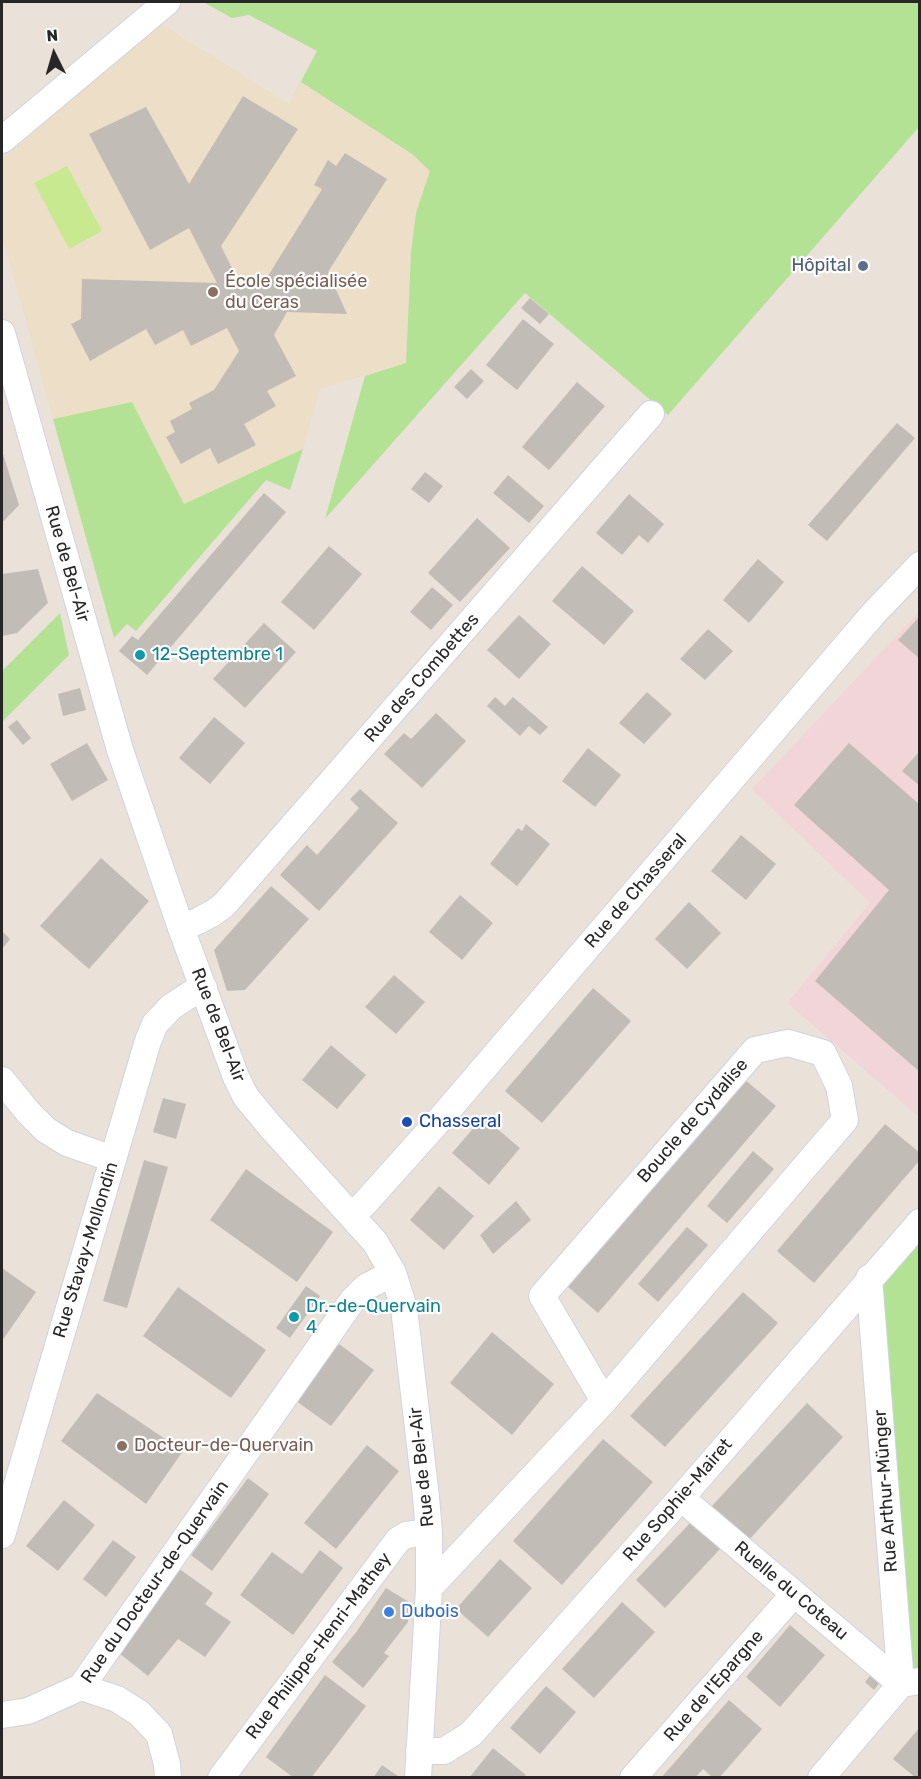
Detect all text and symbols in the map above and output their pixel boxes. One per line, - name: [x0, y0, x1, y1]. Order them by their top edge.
- north arrow: [24, 24, 84, 84]
- text: N: [46, 26, 59, 46]
- place label: Hôpital: [791, 255, 851, 277]
- marker: Hôpital: [856, 259, 870, 273]
- place label: École spécialisée du Ceras: [225, 271, 367, 314]
- marker: École spécialisée du Ceras: [206, 285, 220, 299]
- street label: Rue de Bel-Air: [40, 503, 94, 625]
- street label: Rue des Combettes: [360, 609, 484, 747]
- place label: 12-Septembre 1: [152, 644, 283, 666]
- marker: 12-Septembre 1: [133, 648, 147, 662]
- street label: Rue de Chasseral: [580, 829, 692, 953]
- street label: Rue de Bel-Air: [186, 965, 250, 1085]
- street label: Boucle de Cydalise: [633, 1055, 753, 1187]
- place label: Chasseral: [419, 1111, 501, 1133]
- marker: Chasseral: [400, 1115, 414, 1129]
- street label: Rue Stavay-Mollondin: [49, 1159, 123, 1341]
- place label: Dr.-de-Quervain 4: [306, 1296, 441, 1338]
- marker: Dr.-de-Quervain 4: [287, 1310, 301, 1324]
- street label: Rue de Bel-Air: [405, 1406, 439, 1528]
- street label: Rue Arthur-Münger: [870, 1409, 902, 1573]
- street label: Rue Sophie-Mairet: [619, 1434, 737, 1566]
- place label: Docteur-de-Quervain: [134, 1435, 314, 1457]
- marker: Docteur-de-Quervain: [115, 1439, 129, 1453]
- street label: Rue du Docteur-de-Quervain: [77, 1476, 233, 1688]
- street label: Ruelle du Coteau: [730, 1537, 852, 1645]
- street label: Rue Philippe-Henri-Mathey: [242, 1548, 396, 1744]
- place label: Dubois: [401, 1601, 459, 1623]
- marker: Dubois: [382, 1605, 396, 1619]
- street label: Rue de l'Epargne: [660, 1626, 768, 1746]

